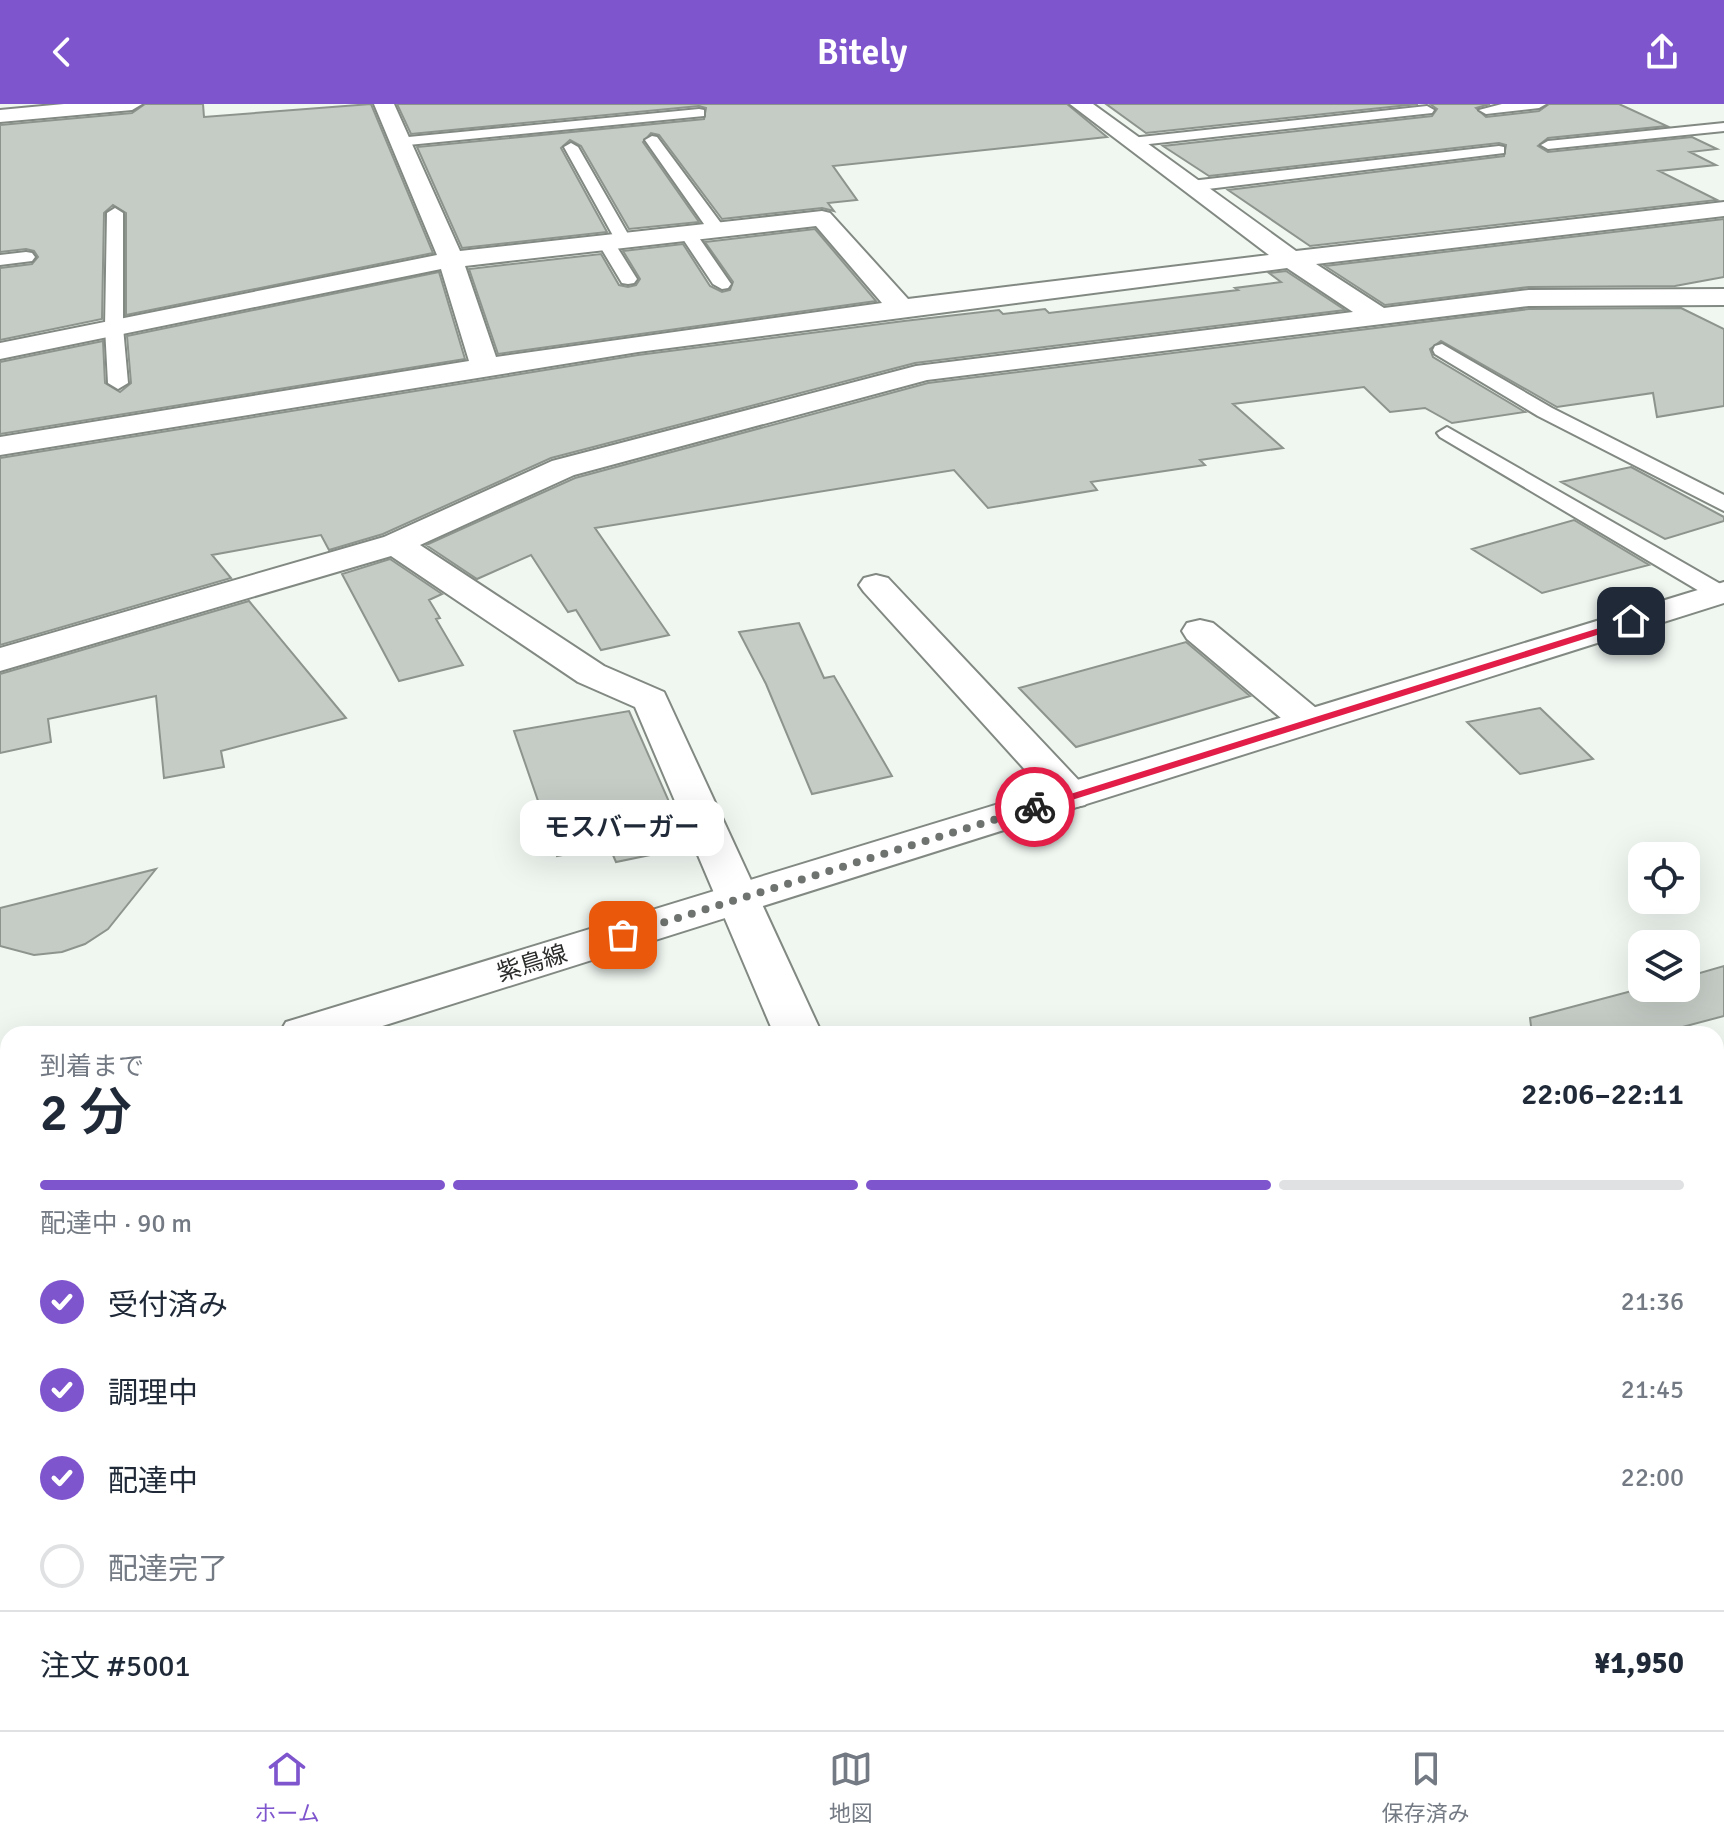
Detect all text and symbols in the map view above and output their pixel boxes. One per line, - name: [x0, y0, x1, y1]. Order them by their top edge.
- icon: back: [40, 30, 84, 74]
- text: Bitely: [817, 30, 907, 75]
- icon: share: [1640, 30, 1684, 74]
- pin: [1597, 587, 1665, 655]
- icon: home: [1609, 599, 1653, 643]
- courier: [995, 767, 1075, 847]
- icon: bike: [1013, 785, 1057, 829]
- callout: モスバーガー: [521, 799, 725, 855]
- text: モスバーガー: [544, 812, 700, 844]
- map controls: [1628, 842, 1700, 1002]
- button: locate: [1628, 842, 1700, 914]
- pin: [589, 901, 657, 969]
- icon: bag: [601, 913, 645, 957]
- button: layers: [1628, 930, 1700, 1002]
- street label: 紫鳥線: [493, 938, 571, 988]
- text: 到着まで: [40, 1051, 144, 1083]
- text: 22:06–22:11: [1521, 1076, 1684, 1113]
- text: 2 分: [40, 1081, 132, 1145]
- text: 配達中 · 90 m: [40, 1208, 192, 1240]
- icon: check: [40, 1280, 84, 1324]
- text: 21:36: [1621, 1286, 1684, 1318]
- text: 受付済み: [108, 1287, 228, 1324]
- icon: check: [40, 1368, 84, 1412]
- text: 21:45: [1621, 1374, 1684, 1406]
- text: 調理中: [108, 1375, 198, 1412]
- icon: check: [40, 1456, 84, 1500]
- text: 22:00: [1621, 1462, 1684, 1494]
- text: 配達中: [108, 1463, 198, 1500]
- text: 配達完了: [108, 1551, 228, 1588]
- text: ¥1,950: [1594, 1645, 1684, 1682]
- text: 注文 #5001: [40, 1648, 191, 1685]
- tab: ホーム: [254, 1747, 320, 1827]
- tab: 地図: [829, 1747, 873, 1827]
- tab: 保存済み: [1382, 1747, 1470, 1827]

